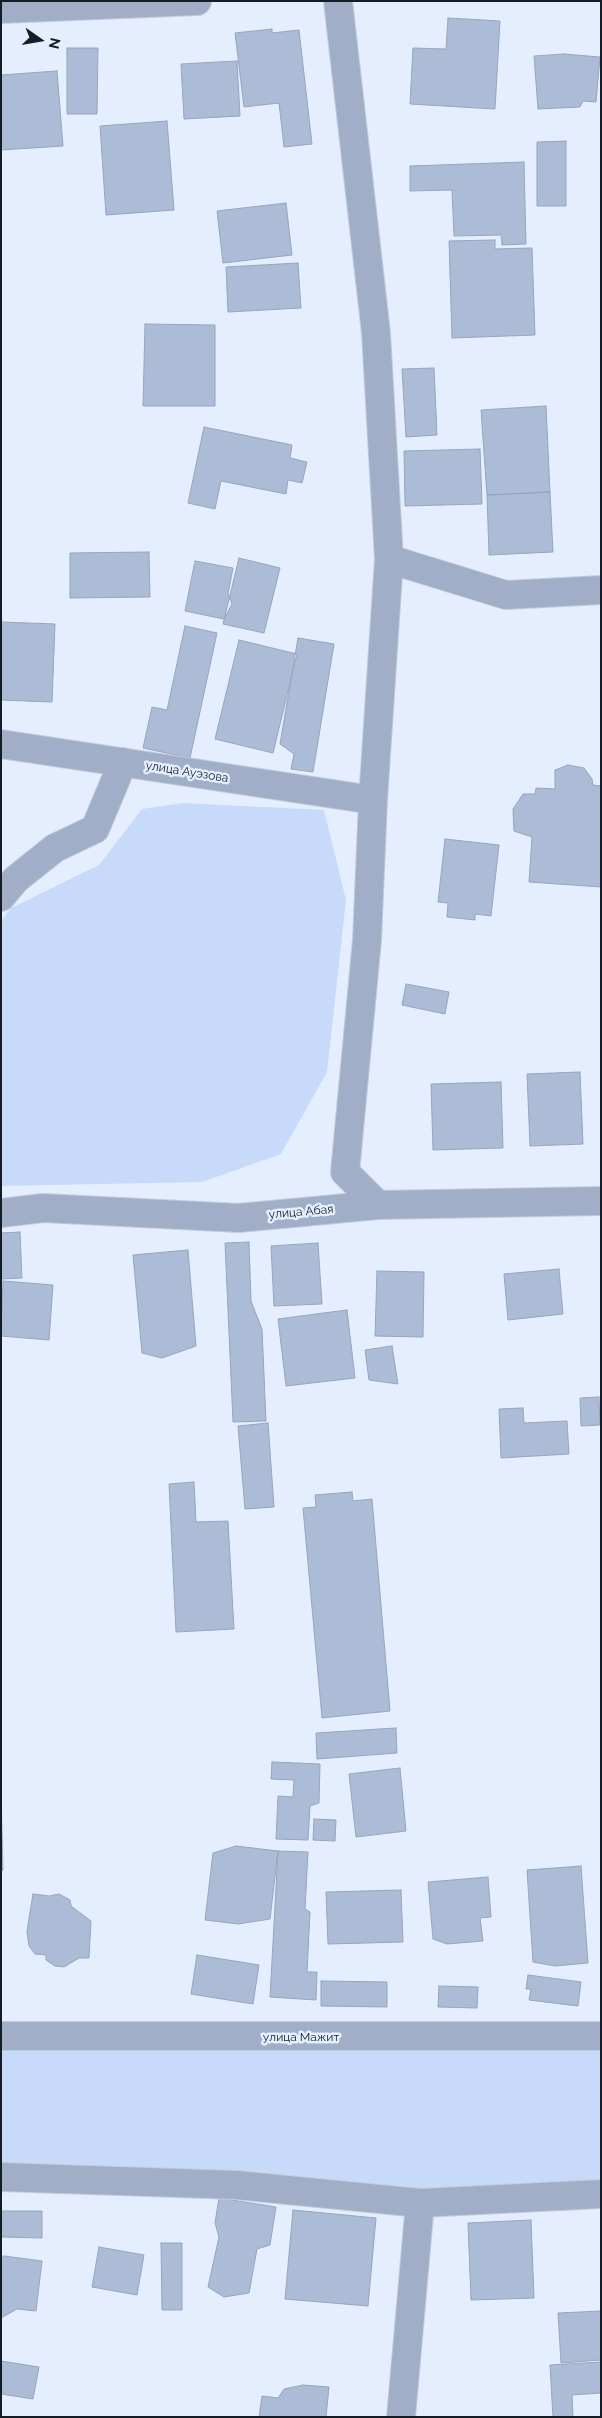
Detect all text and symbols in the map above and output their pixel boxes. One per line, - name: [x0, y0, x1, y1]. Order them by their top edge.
- north arrow: [15, 15, 65, 65]
- text: N: [46, 36, 64, 50]
- street label: улица Ауэзова: [145, 758, 229, 786]
- street label: улица Абая: [268, 1202, 334, 1222]
- street label: улица Мажит: [263, 2030, 339, 2044]

